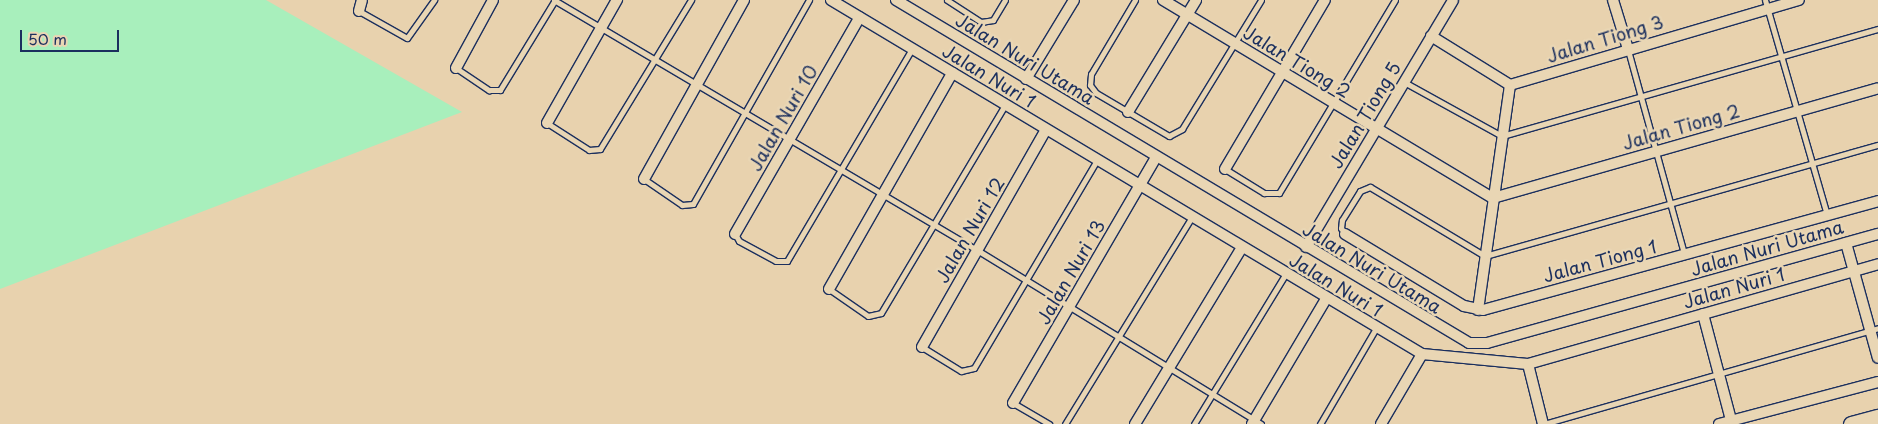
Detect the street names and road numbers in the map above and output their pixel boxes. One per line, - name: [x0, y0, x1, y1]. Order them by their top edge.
- street label: Jalan Nuri Utama: [952, 9, 1098, 109]
- street label: Jalan Tiong 3: [1544, 11, 1666, 67]
- street label: Jalan Tiong 2: [1239, 21, 1355, 103]
- street label: Jalan Nuri 1: [938, 39, 1040, 113]
- street label: Jalan Tiong 5: [1325, 58, 1405, 172]
- street label: Jalan Nuri 10: [744, 61, 822, 175]
- street label: Jalan Tiong 2: [1620, 100, 1742, 154]
- street label: Jalan Nuri 12: [931, 173, 1009, 287]
- street label: Jalan Nuri 13: [1032, 215, 1110, 329]
- street label: Jalan Nuri Utama: [1688, 216, 1846, 280]
- street label: Jalan Nuri Utama: [1299, 218, 1445, 318]
- street label: Jalan Tiong 1: [1541, 235, 1659, 287]
- street label: Jalan Nuri 1: [1285, 248, 1387, 322]
- street label: Jalan Nuri 1: [1680, 263, 1788, 313]

